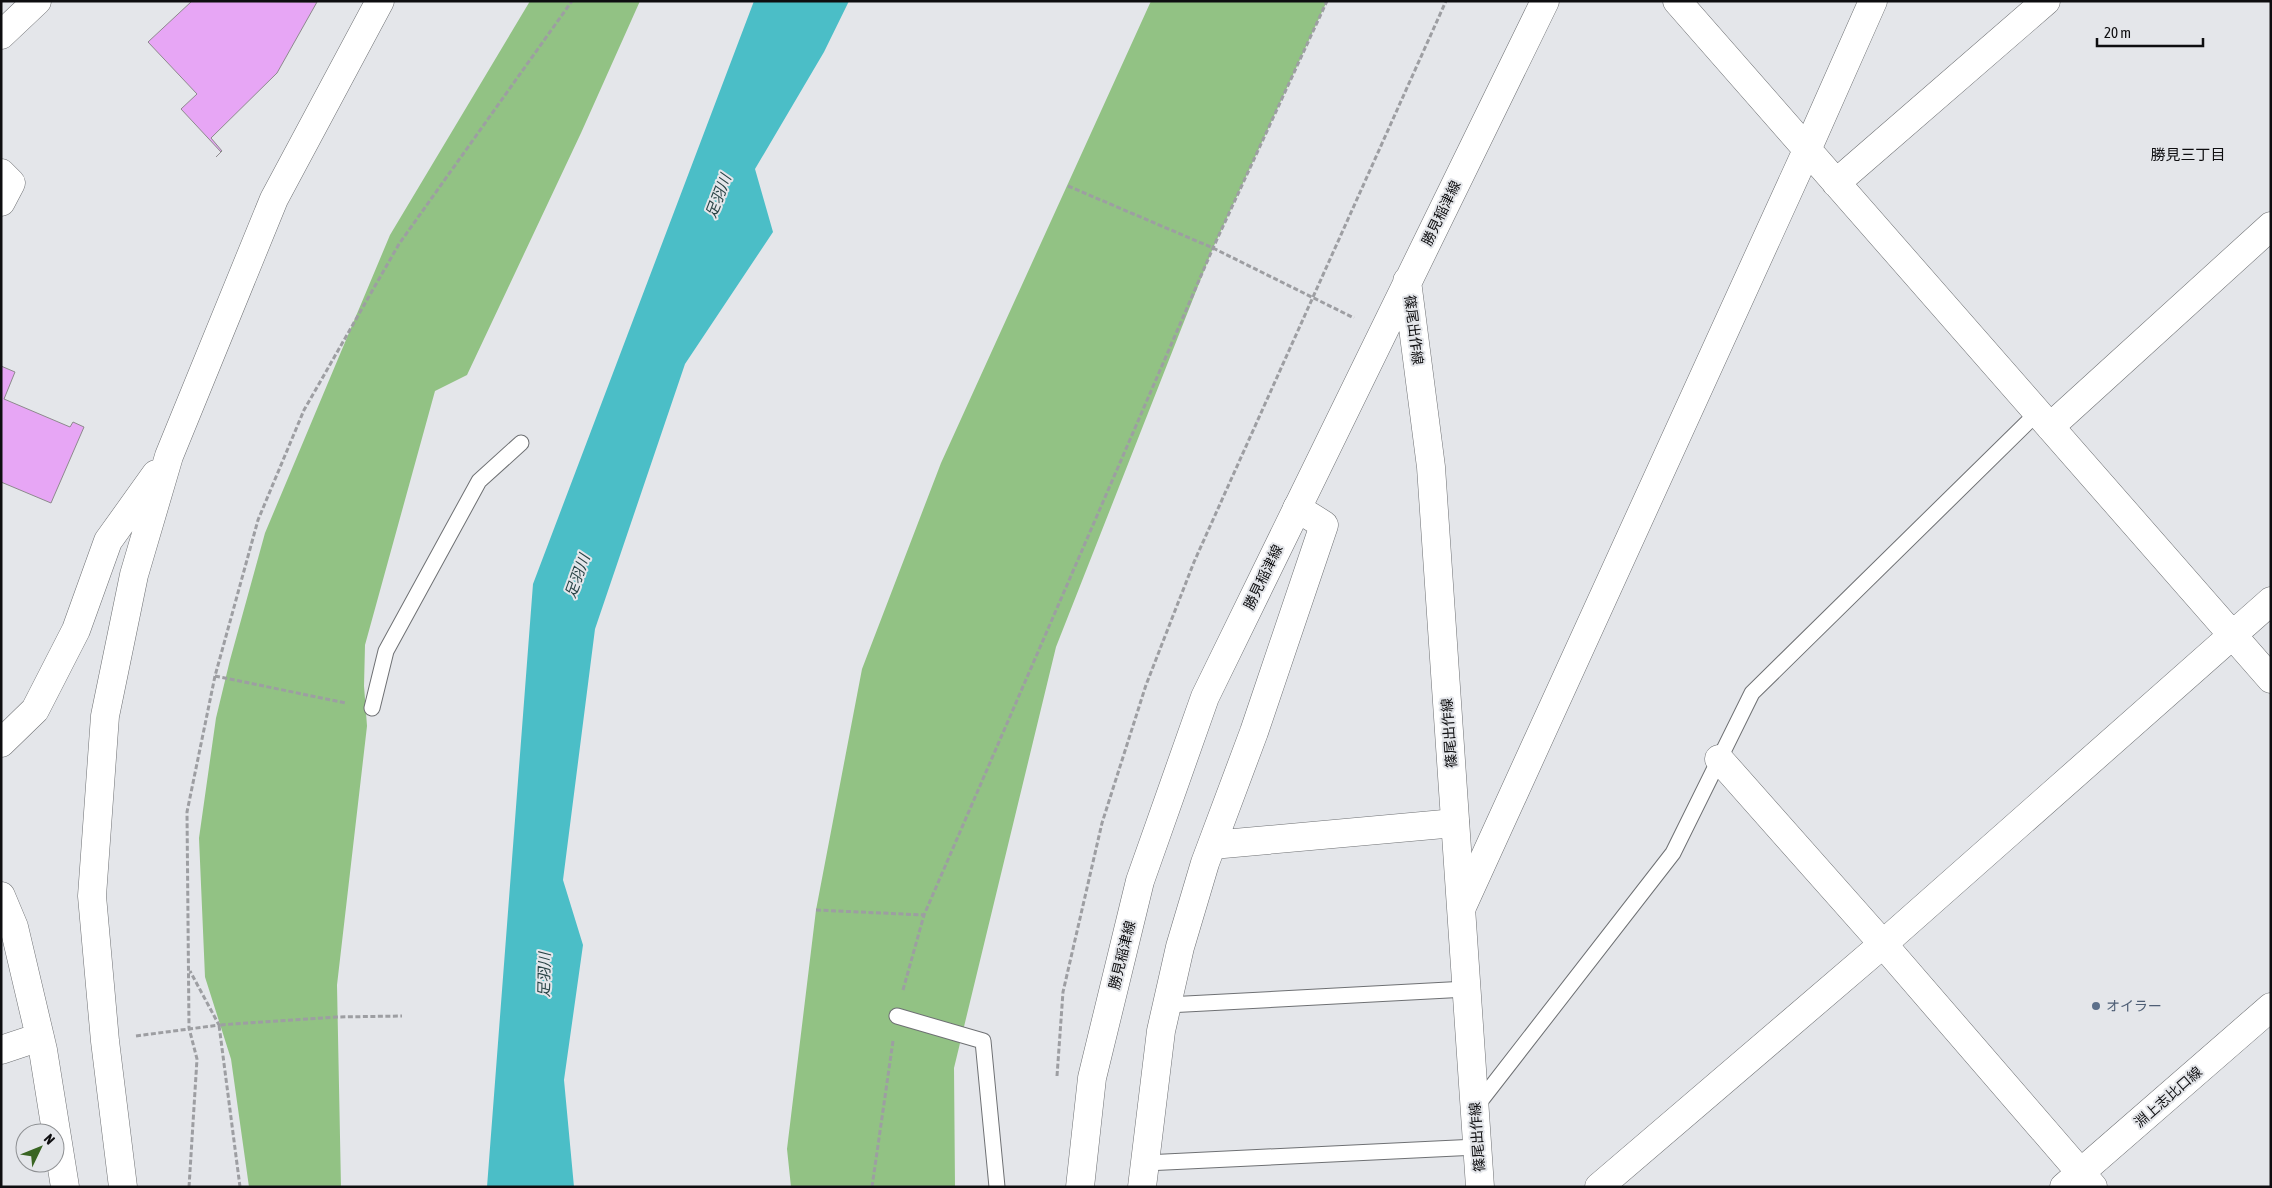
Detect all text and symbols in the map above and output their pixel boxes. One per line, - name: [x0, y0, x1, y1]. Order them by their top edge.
- scale bar: [2097, 15, 2203, 47]
- text: 20 m: [2104, 24, 2131, 41]
- district label: 勝見三丁目: [2150, 146, 2226, 163]
- water label: 足羽川: [702, 170, 735, 220]
- street label: 勝見稲津線: [1418, 178, 1464, 248]
- street label: 篠尾出作線: [1402, 294, 1426, 366]
- street label: 勝見稲津線: [1240, 542, 1286, 612]
- water label: 足羽川: [561, 550, 593, 600]
- street label: 篠尾出作線: [1439, 698, 1459, 768]
- street label: 勝見稲津線: [1106, 919, 1138, 991]
- water label: 足羽川: [535, 950, 553, 998]
- place label: オイラー: [2106, 998, 2162, 1014]
- marker: オイラー: [2090, 1000, 2102, 1012]
- street label: 淵上志比口線: [2131, 1063, 2205, 1131]
- street label: 篠尾出作線: [1467, 1102, 1487, 1172]
- north arrow: [15, 1123, 65, 1173]
- text: N: [41, 1131, 58, 1148]

